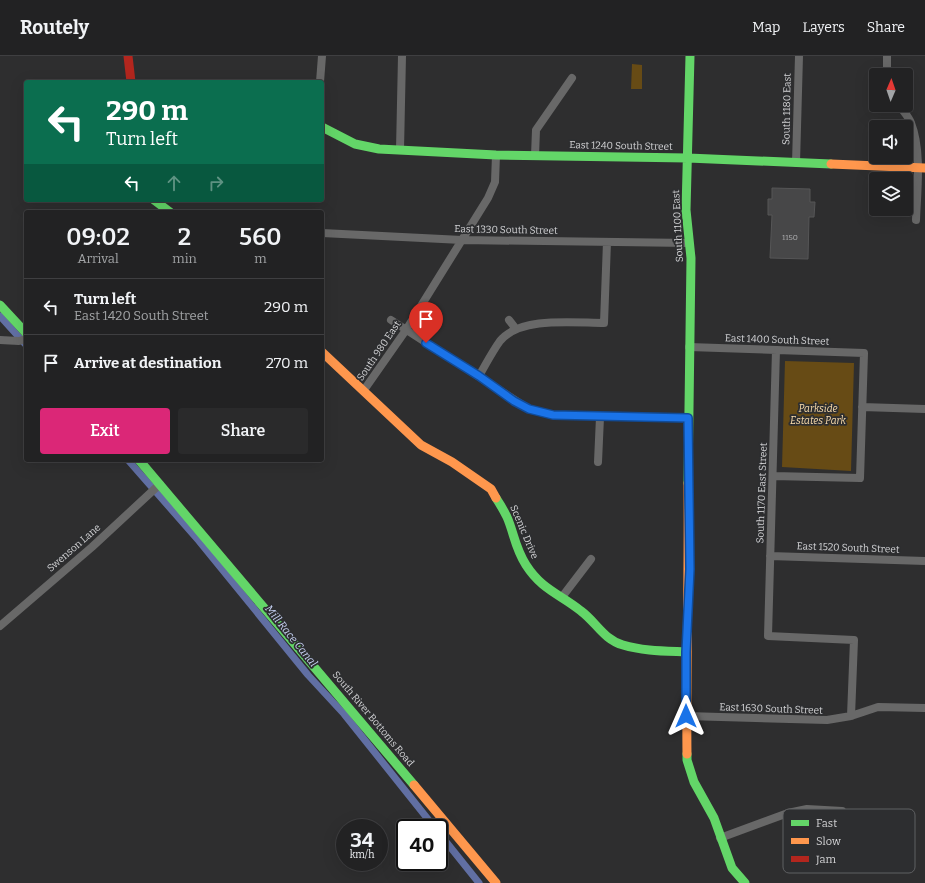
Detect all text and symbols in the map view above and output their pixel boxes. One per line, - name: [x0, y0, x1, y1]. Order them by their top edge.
- text: Routely: [20, 16, 89, 39]
- text: Map: [752, 19, 780, 36]
- text: Layers: [802, 19, 845, 36]
- text: Share: [867, 19, 905, 36]
- north arrow: [869, 68, 913, 112]
- map controls: [869, 68, 913, 216]
- street label: South 1180 East: [780, 73, 794, 145]
- text: 290 m: [106, 94, 188, 127]
- icon: left: [40, 96, 92, 148]
- button: sound: [869, 120, 913, 164]
- text: Turn left: [106, 128, 178, 150]
- street label: East 1240 South Street: [569, 139, 673, 153]
- icon: left: [121, 172, 143, 194]
- icon: ahead: [163, 172, 185, 194]
- icon: right: [205, 172, 227, 194]
- button: layers: [869, 172, 913, 216]
- street label: South 1100 East: [670, 189, 686, 262]
- text: 09:02: [66, 223, 130, 251]
- text: 2: [178, 223, 191, 251]
- text: 560: [239, 223, 282, 251]
- street label: East 1330 South Street: [454, 223, 558, 237]
- house number: 1150: [782, 233, 798, 242]
- text: Arrival: [78, 251, 119, 266]
- text: min: [172, 251, 197, 266]
- text: m: [254, 251, 267, 266]
- text: Turn left: [74, 290, 136, 308]
- icon: left: [40, 296, 62, 318]
- text: 290 m: [264, 298, 308, 316]
- pin: [409, 302, 443, 343]
- text: East 1420 South Street: [74, 308, 208, 323]
- icon: arrive: [415, 308, 437, 330]
- street label: South 980 East: [355, 318, 404, 383]
- street label: East 1400 South Street: [725, 332, 830, 348]
- icon: arrive: [40, 352, 62, 374]
- text: Arrive at destination: [74, 354, 221, 372]
- text: 270 m: [266, 354, 308, 372]
- park label: Parkside Estates Park: [790, 403, 846, 427]
- button: Exit: [40, 408, 170, 454]
- button: Share: [178, 408, 308, 454]
- street label: South 1170 East Street: [754, 442, 770, 544]
- street label: Scenic Drive: [507, 503, 541, 561]
- street label: Swenson Lane: [45, 522, 103, 574]
- street label: East 1520 South Street: [796, 540, 900, 556]
- water label: Mill Race Canal: [262, 602, 320, 670]
- street label: South River Bottoms Road: [330, 669, 416, 769]
- position arrow: [665, 695, 707, 737]
- street label: East 1630 South Street: [719, 701, 823, 717]
- legend: [783, 809, 915, 873]
- text: Fast: [816, 817, 837, 830]
- speed limit sign: 40: [396, 819, 448, 871]
- text: 34: [350, 828, 374, 852]
- text: Slow: [816, 835, 841, 848]
- text: km/h: [350, 849, 374, 861]
- text: Jam: [815, 853, 836, 866]

